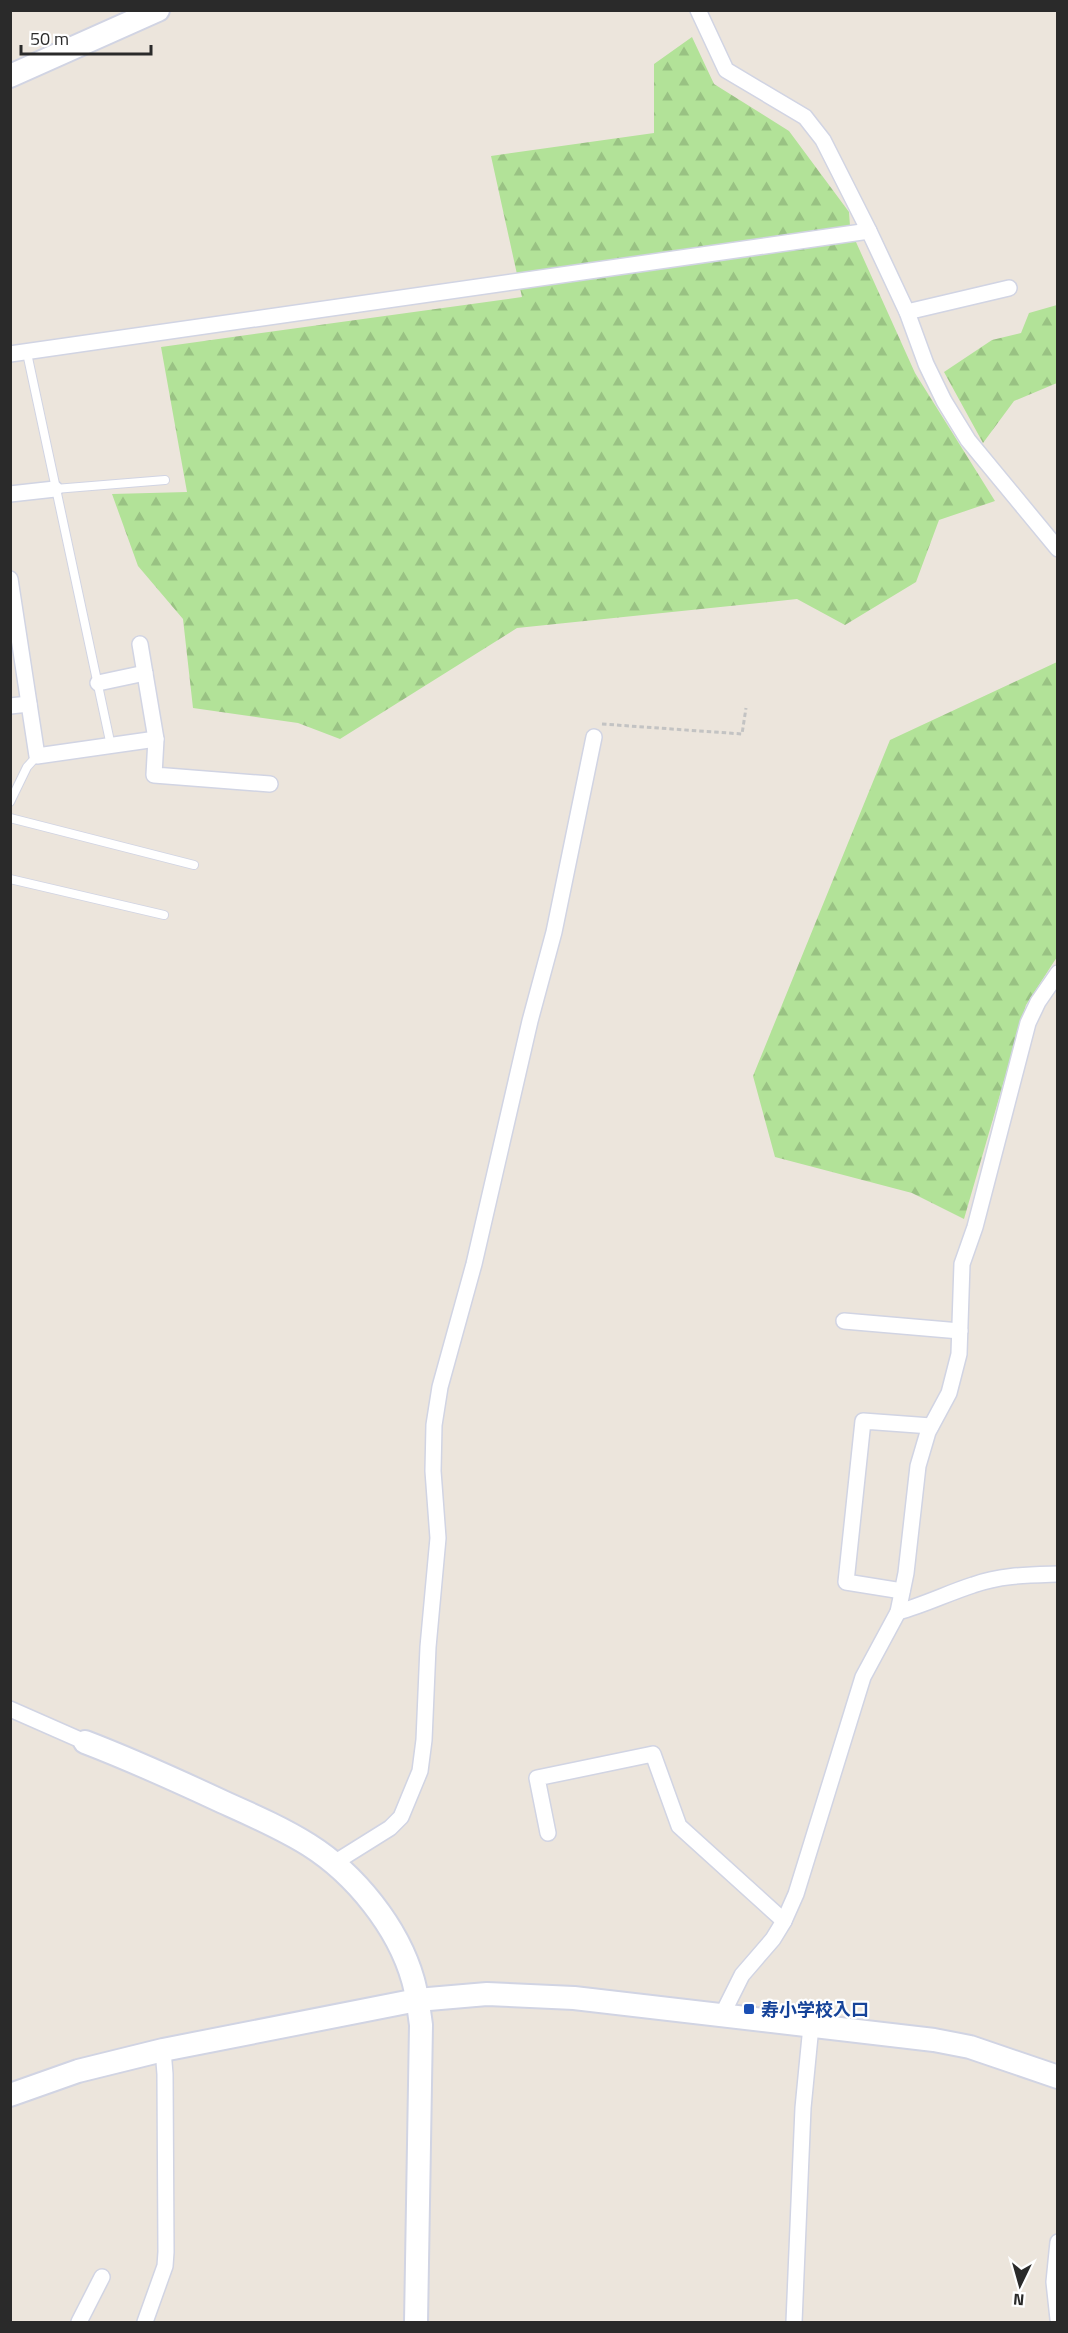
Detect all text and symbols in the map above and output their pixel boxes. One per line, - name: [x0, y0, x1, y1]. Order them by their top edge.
- scale bar: [21, 18, 152, 56]
- text: 50 m: [30, 25, 69, 52]
- place label: 寿小学校入口: [761, 1996, 869, 2023]
- marker: 寿小学校入口: [742, 2002, 756, 2016]
- north arrow: [990, 2255, 1050, 2315]
- text: N: [1012, 2288, 1025, 2312]

